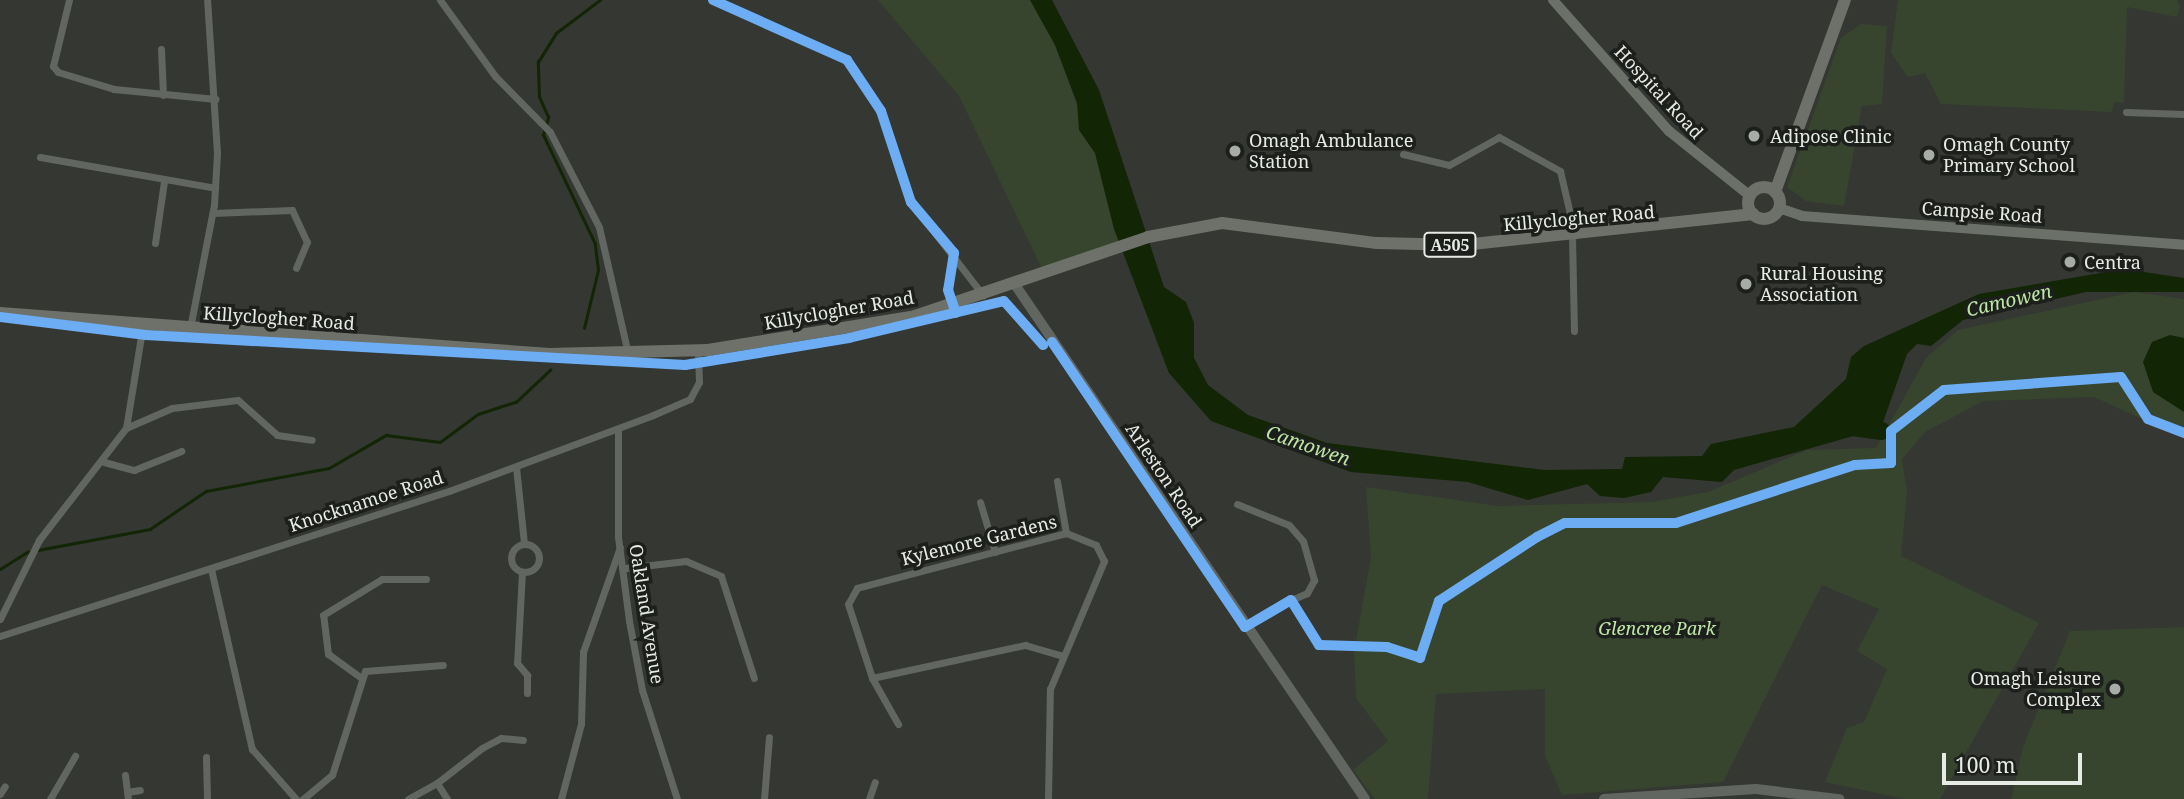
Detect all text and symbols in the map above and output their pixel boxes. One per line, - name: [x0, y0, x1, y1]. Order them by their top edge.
- street label: Hospital Road: [1610, 41, 1708, 143]
- place label: Adipose Clinic: [1770, 125, 1892, 147]
- marker: Adipose Clinic: [1744, 126, 1764, 146]
- place label: Omagh Ambulance Station: [1249, 130, 1413, 172]
- place label: Omagh County Primary School: [1943, 134, 2075, 176]
- marker: Omagh Ambulance Station: [1227, 143, 1243, 159]
- marker: Omagh County Primary School: [1921, 147, 1937, 163]
- street label: Campsie Road: [1921, 197, 2043, 227]
- street label: Killyclogher Road: [1502, 201, 1656, 235]
- road number: A505: [1422, 232, 1478, 258]
- place label: Centra: [2084, 251, 2141, 273]
- marker: Centra: [2062, 254, 2078, 270]
- place label: Rural Housing Association: [1760, 263, 1883, 306]
- marker: Rural Housing Association: [1738, 276, 1754, 292]
- water label: Camowen: [1964, 280, 2054, 322]
- street label: Killyclogher Road: [762, 286, 916, 334]
- street label: Killyclogher Road: [203, 302, 355, 334]
- street label: Arleston Road: [1121, 419, 1207, 531]
- water label: Camowen: [1263, 421, 1353, 471]
- street label: Knocknamoe Road: [286, 466, 446, 536]
- street label: Kylemore Gardens: [899, 510, 1059, 570]
- street label: Oakland Avenue: [625, 542, 669, 686]
- park label: Glencree Park: [1598, 617, 1716, 639]
- place label: Omagh Leisure Complex: [1970, 668, 2101, 710]
- marker: Omagh Leisure Complex: [2107, 681, 2123, 697]
- scale bar: [1946, 740, 2086, 784]
- text: 100 m: [1955, 751, 2016, 779]

